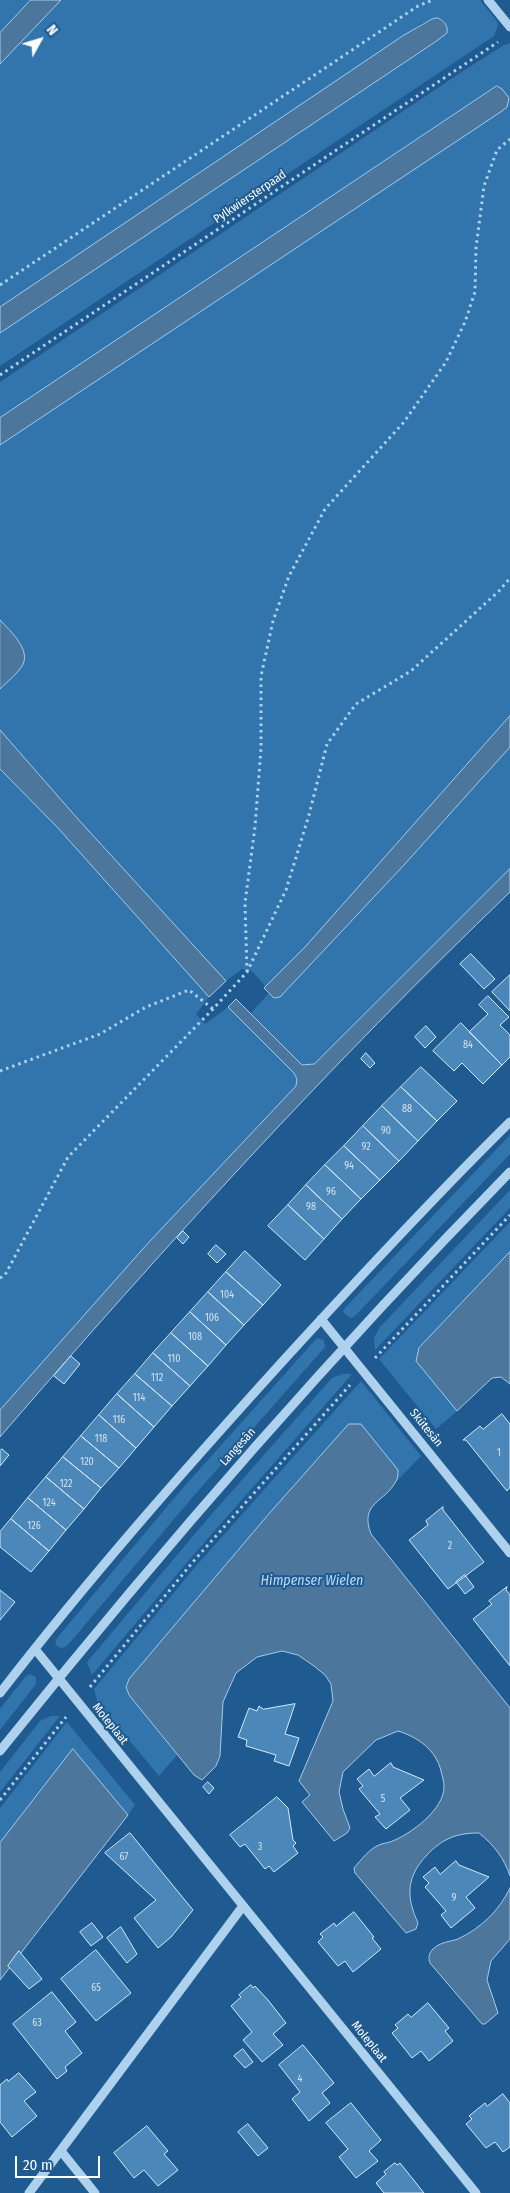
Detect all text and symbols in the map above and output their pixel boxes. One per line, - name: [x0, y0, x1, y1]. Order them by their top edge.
- north arrow: [15, 15, 65, 65]
- text: N: [43, 22, 61, 39]
- street label: Pylkwiersterpaad: [211, 167, 289, 227]
- house number: 84: [463, 1039, 473, 1051]
- house number: 88: [402, 1103, 412, 1115]
- house number: 90: [381, 1125, 391, 1137]
- house number: 92: [361, 1141, 371, 1153]
- house number: 94: [344, 1160, 354, 1172]
- house number: 96: [326, 1186, 336, 1198]
- house number: 98: [306, 1201, 316, 1213]
- house number: 104: [220, 1289, 234, 1301]
- house number: 106: [205, 1312, 219, 1324]
- house number: 108: [188, 1331, 202, 1343]
- house number: 110: [168, 1353, 180, 1365]
- house number: 112: [151, 1372, 163, 1384]
- house number: 114: [133, 1392, 145, 1404]
- street label: Skûtesân: [406, 1406, 446, 1450]
- house number: 116: [113, 1414, 125, 1426]
- street label: Langesân: [217, 1425, 259, 1469]
- house number: 118: [95, 1433, 107, 1445]
- house number: 1: [497, 1447, 501, 1459]
- house number: 120: [80, 1456, 94, 1468]
- house number: 122: [60, 1478, 72, 1490]
- house number: 124: [43, 1497, 55, 1509]
- house number: 126: [27, 1520, 41, 1532]
- house number: 2: [448, 1540, 452, 1552]
- water label: Himpenser Wielen: [261, 1573, 363, 1589]
- street label: Moleplaat: [89, 1700, 131, 1748]
- house number: 5: [381, 1793, 385, 1805]
- house number: 3: [258, 1841, 262, 1853]
- house number: 67: [120, 1851, 128, 1863]
- house number: 9: [452, 1892, 456, 1904]
- house number: 65: [91, 1982, 101, 1994]
- house number: 63: [32, 2017, 42, 2029]
- street label: Moleplaat: [348, 2018, 390, 2066]
- house number: 4: [298, 2073, 302, 2085]
- scale bar: [18, 2146, 102, 2178]
- text: 20 m: [23, 2156, 53, 2174]

